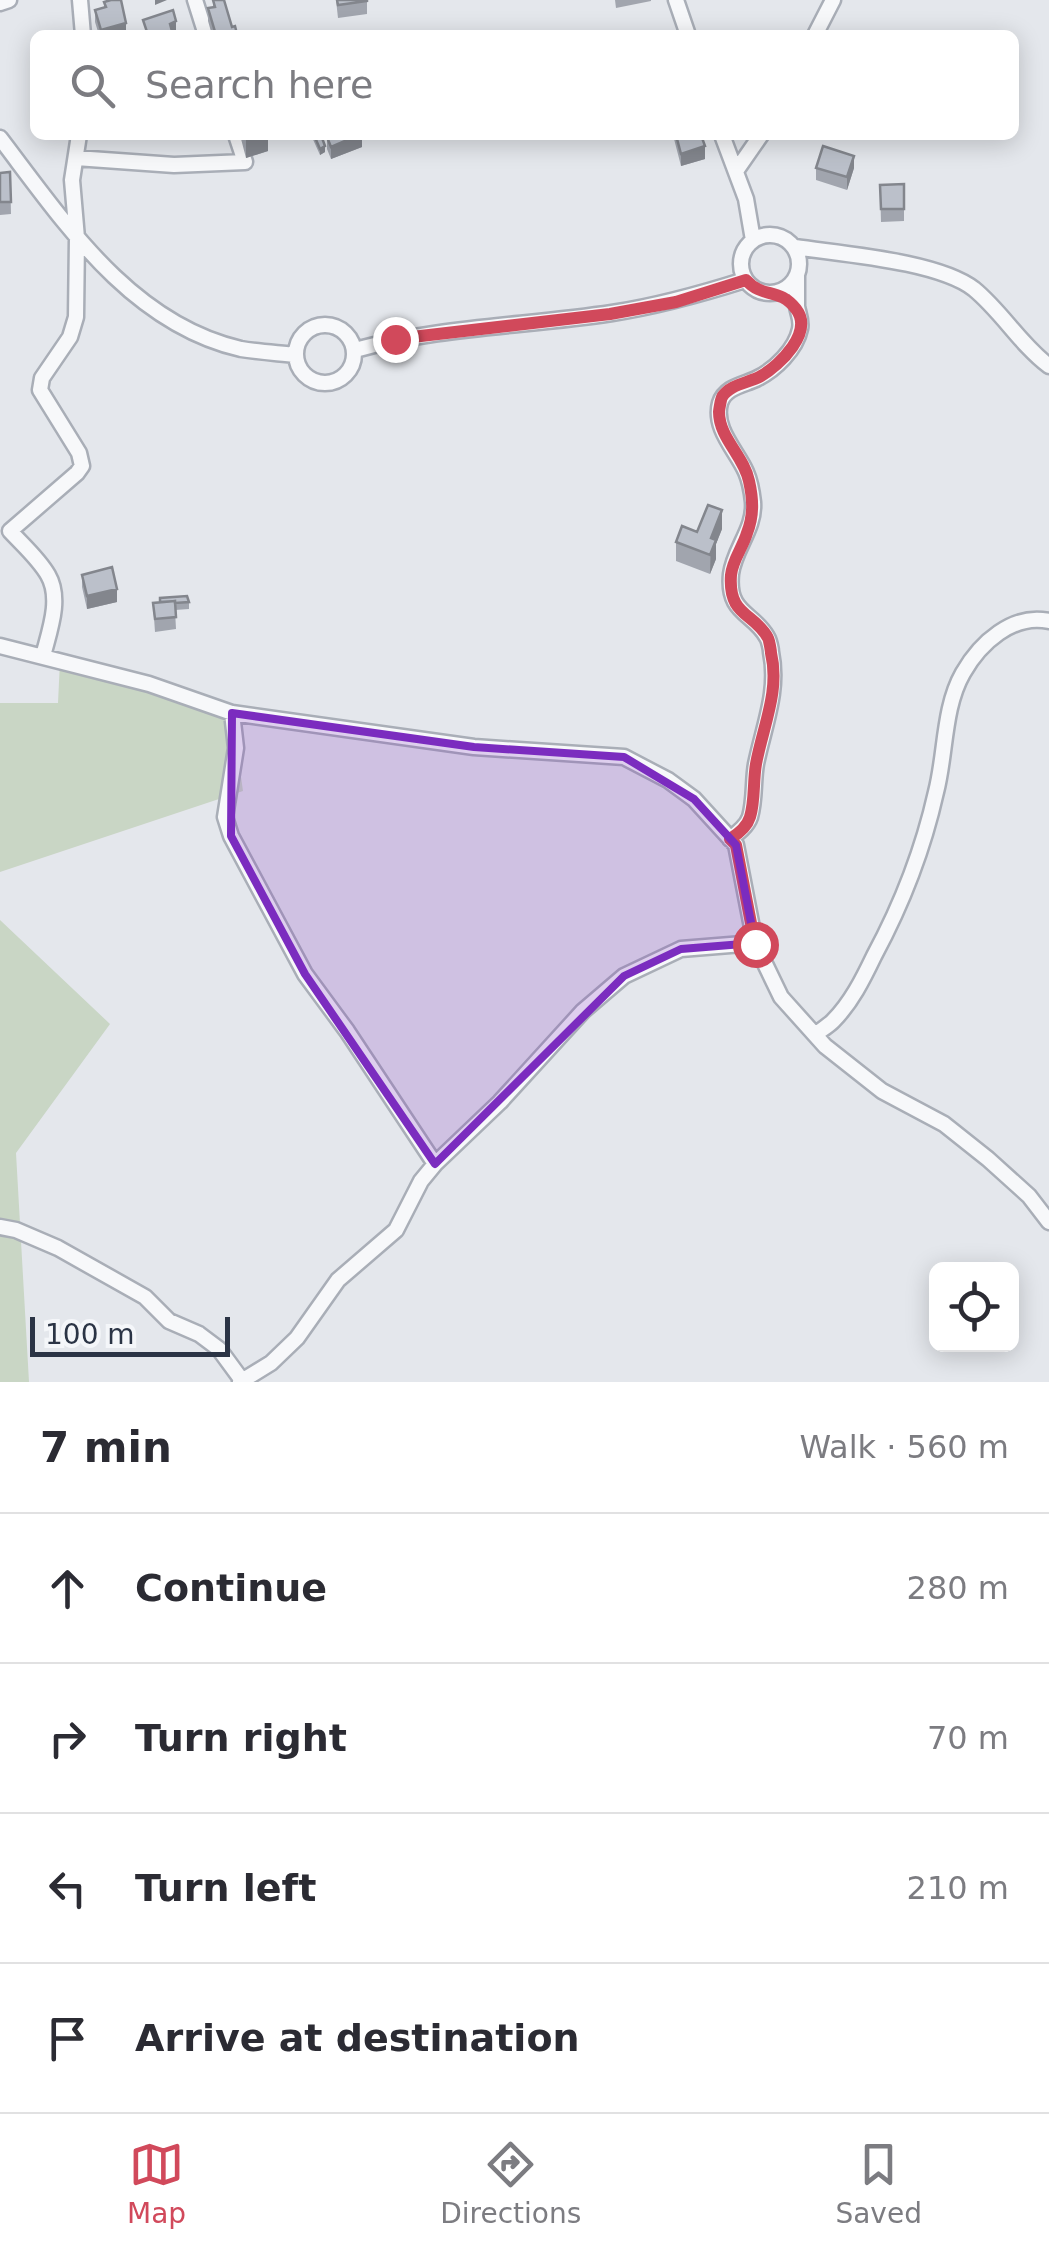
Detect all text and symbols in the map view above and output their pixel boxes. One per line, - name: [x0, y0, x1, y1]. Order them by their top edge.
- search box: [30, 30, 1019, 140]
- icon: search: [65, 58, 120, 113]
- text: Search here: [145, 63, 373, 107]
- route end: [373, 317, 419, 363]
- route start: [733, 922, 779, 968]
- map controls: [929, 1262, 1019, 1352]
- button: locate: [929, 1262, 1019, 1352]
- scale bar: [30, 1312, 230, 1356]
- text: 100 m: [45, 1318, 135, 1351]
- text: 7 min: [40, 1423, 172, 1472]
- text: Walk · 560 m: [799, 1428, 1009, 1466]
- icon: ahead: [40, 1561, 95, 1616]
- text: Continue: [135, 1566, 327, 1610]
- text: 280 m: [907, 1569, 1009, 1607]
- icon: right: [40, 1711, 95, 1766]
- text: Turn right: [135, 1716, 347, 1760]
- text: 70 m: [927, 1719, 1009, 1757]
- icon: left: [40, 1861, 95, 1916]
- text: Turn left: [135, 1866, 316, 1910]
- text: 210 m: [907, 1869, 1009, 1907]
- icon: arrive: [40, 2011, 95, 2066]
- text: Arrive at destination: [135, 2016, 580, 2060]
- tab: Map: [127, 2137, 186, 2230]
- tab: Directions: [440, 2137, 581, 2230]
- tab: Saved: [835, 2137, 922, 2230]

